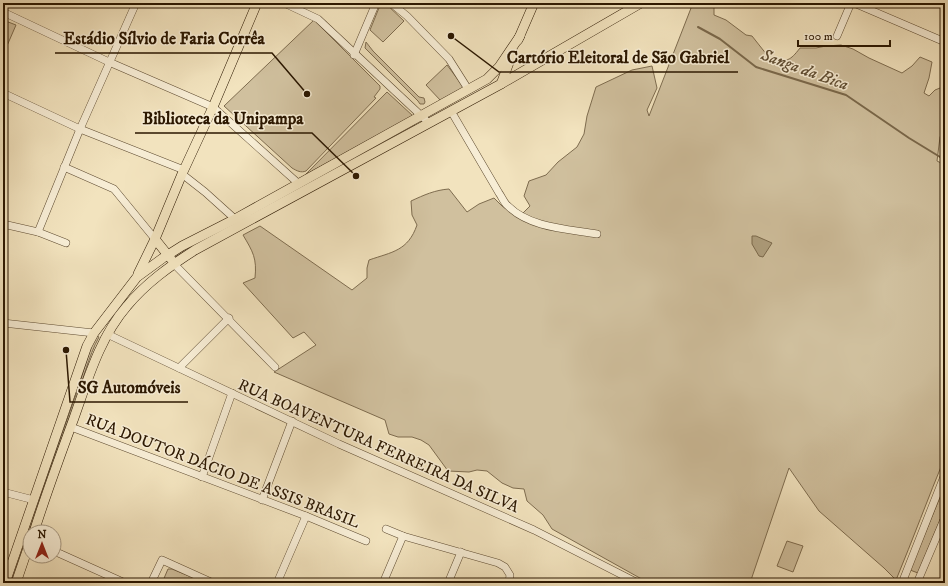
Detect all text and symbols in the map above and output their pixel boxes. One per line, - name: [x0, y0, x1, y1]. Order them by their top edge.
- scale bar: [798, 22, 890, 48]
- callout: Estádio Sílvio de Faria Corrêa: [55, 24, 272, 53]
- text: Estádio Sílvio de Faria Corrêa: [63, 28, 266, 50]
- text: 100 m: [804, 29, 833, 44]
- callout: Cartório Eleitoral de São Gabriel: [499, 43, 738, 72]
- water label: Sanga da Bica: [757, 44, 851, 96]
- text: Cartório Eleitoral de São Gabriel: [507, 47, 730, 69]
- callout: Biblioteca da Unipampa: [135, 104, 312, 133]
- text: Biblioteca da Unipampa: [142, 108, 304, 130]
- callout: SG Automóveis: [70, 373, 188, 402]
- street label: RUA BOAVENTURA FERREIRA DA SILVA: [235, 375, 523, 518]
- text: SG Automóveis: [78, 377, 181, 399]
- street label: RUA DOUTOR DÁCIO DE ASSIS BRASIL: [83, 409, 363, 533]
- north arrow: [22, 524, 62, 564]
- text: N: [37, 528, 47, 542]

